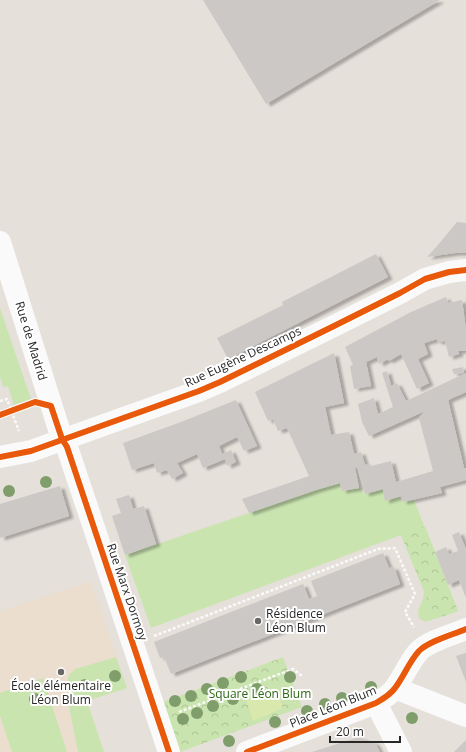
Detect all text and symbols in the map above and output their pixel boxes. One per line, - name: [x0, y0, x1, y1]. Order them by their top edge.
- street label: Rue de Madrid: [11, 299, 52, 383]
- street label: Rue Eugène Descamps: [182, 322, 304, 391]
- street label: Rue Marx Dormoy: [103, 541, 152, 644]
- place label: Résidence Léon Blum: [266, 605, 326, 636]
- marker: Résidence Léon Blum: [253, 616, 263, 626]
- marker: École élémentaire Léon Blum: [56, 667, 66, 677]
- place label: École élémentaire Léon Blum: [11, 677, 111, 708]
- street label: Place Léon Blum: [287, 681, 379, 732]
- park label: Square Léon Blum: [209, 685, 311, 702]
- scale bar: [330, 718, 400, 744]
- text: 20 m: [336, 723, 364, 740]

